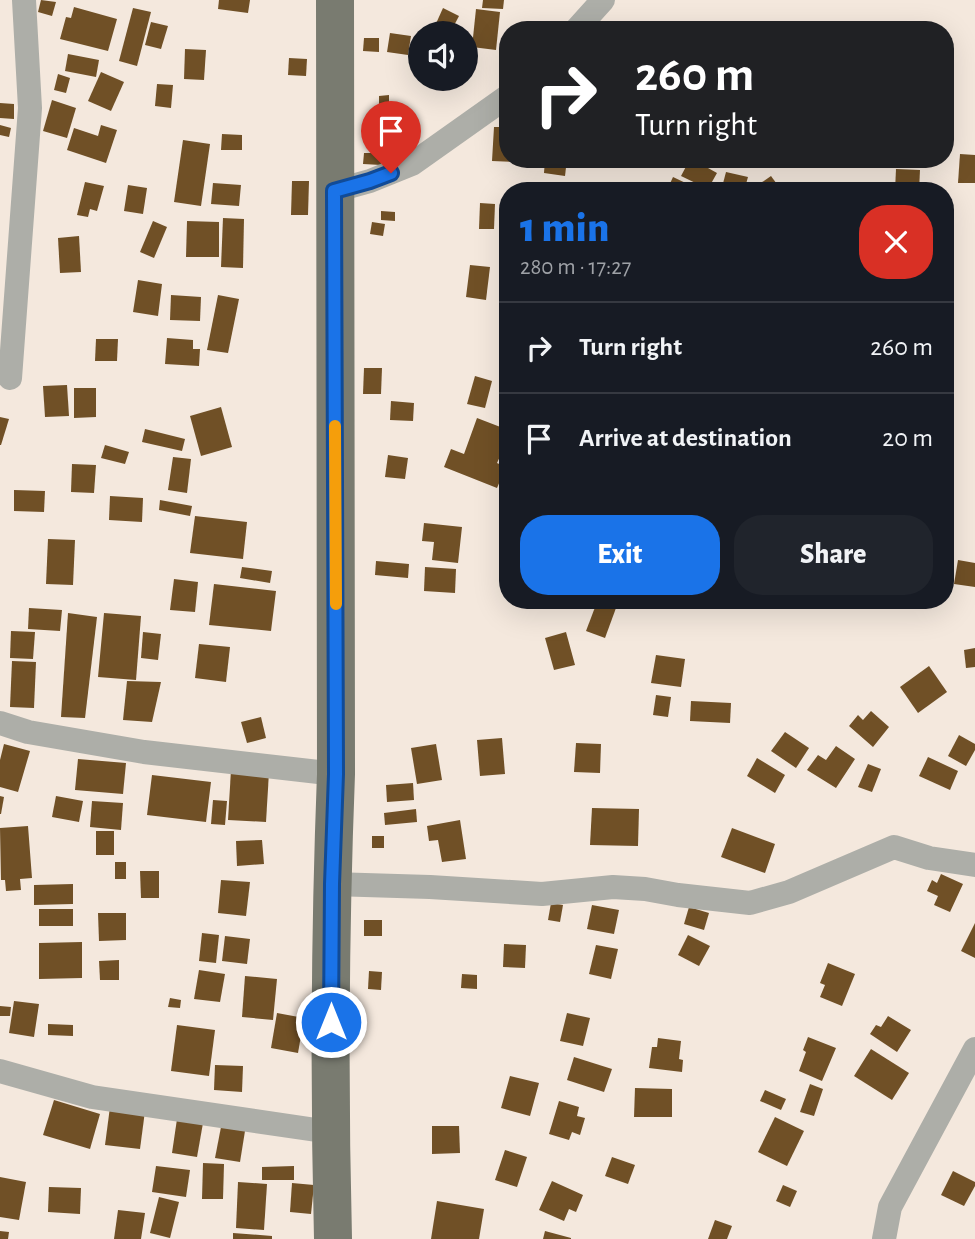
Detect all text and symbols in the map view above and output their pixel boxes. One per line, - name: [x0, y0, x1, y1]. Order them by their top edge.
- map controls: [408, 21, 478, 91]
- button: sound: [408, 21, 478, 91]
- icon: right: [520, 49, 611, 140]
- text: 260 m: [635, 51, 754, 100]
- pin: [361, 101, 421, 173]
- text: Turn right: [635, 109, 757, 141]
- icon: arrive: [372, 112, 410, 150]
- button: close: [859, 205, 933, 279]
- text: 1 min: [520, 207, 609, 249]
- text: 280 m · 17:27: [520, 256, 631, 279]
- icon: right: [520, 329, 558, 367]
- text: Turn right: [579, 334, 682, 360]
- text: 260 m: [870, 334, 933, 360]
- icon: arrive: [520, 420, 558, 458]
- text: Arrive at destination: [579, 425, 792, 451]
- text: 20 m: [882, 425, 933, 451]
- button: Exit: [520, 515, 720, 595]
- button: Share: [734, 515, 933, 595]
- position arrow: [294, 985, 368, 1059]

